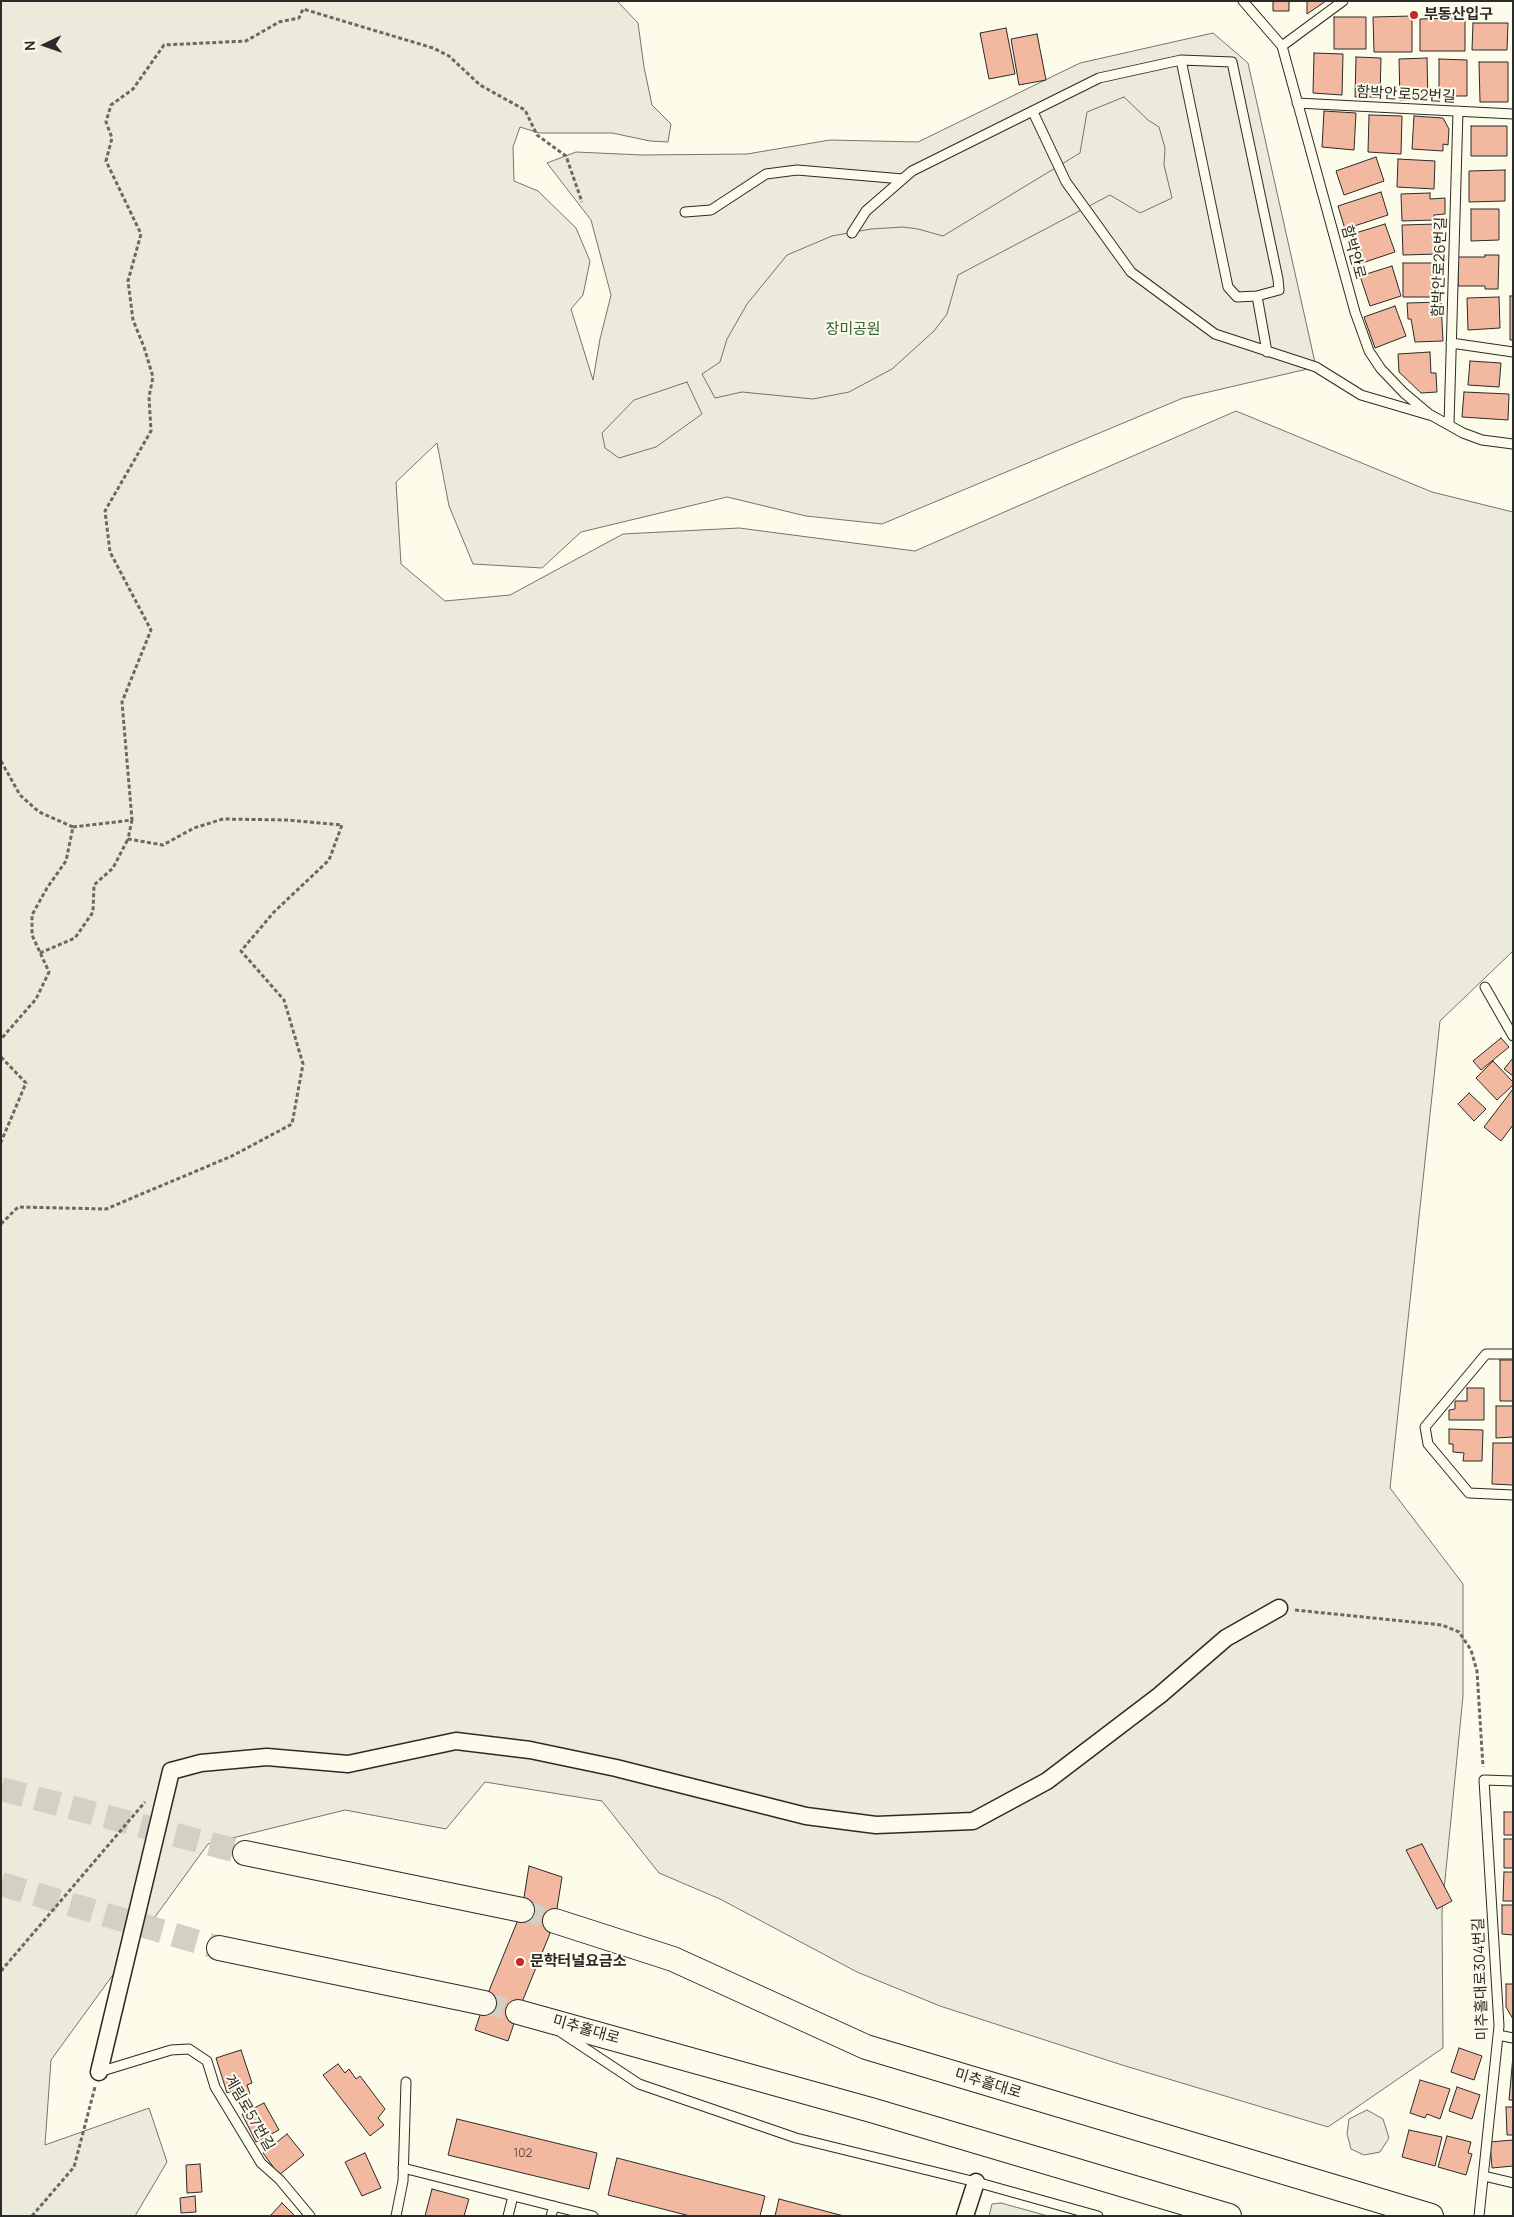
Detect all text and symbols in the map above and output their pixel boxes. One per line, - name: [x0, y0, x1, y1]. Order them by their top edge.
- place label: 부동산입구: [1424, 6, 1493, 24]
- marker: 부동산입구: [1408, 9, 1420, 21]
- north arrow: [20, 20, 70, 70]
- text: N: [20, 40, 39, 51]
- street label: 함박안로52번길: [1356, 83, 1456, 107]
- street label: 함박안로26번길: [1429, 216, 1451, 318]
- street label: 함박안로: [1337, 223, 1369, 281]
- park label: 장미공원: [825, 321, 881, 339]
- street label: 미추홀대로304번길: [1470, 1917, 1492, 2041]
- place label: 문학터널요금소: [530, 1953, 627, 1971]
- marker: 문학터널요금소: [514, 1956, 526, 1968]
- street label: 미추홀대로: [550, 2012, 622, 2048]
- street label: 미추홀대로: [952, 2065, 1024, 2103]
- street label: 계림로57번길: [220, 2072, 278, 2154]
- house number: 102: [514, 2147, 532, 2161]

